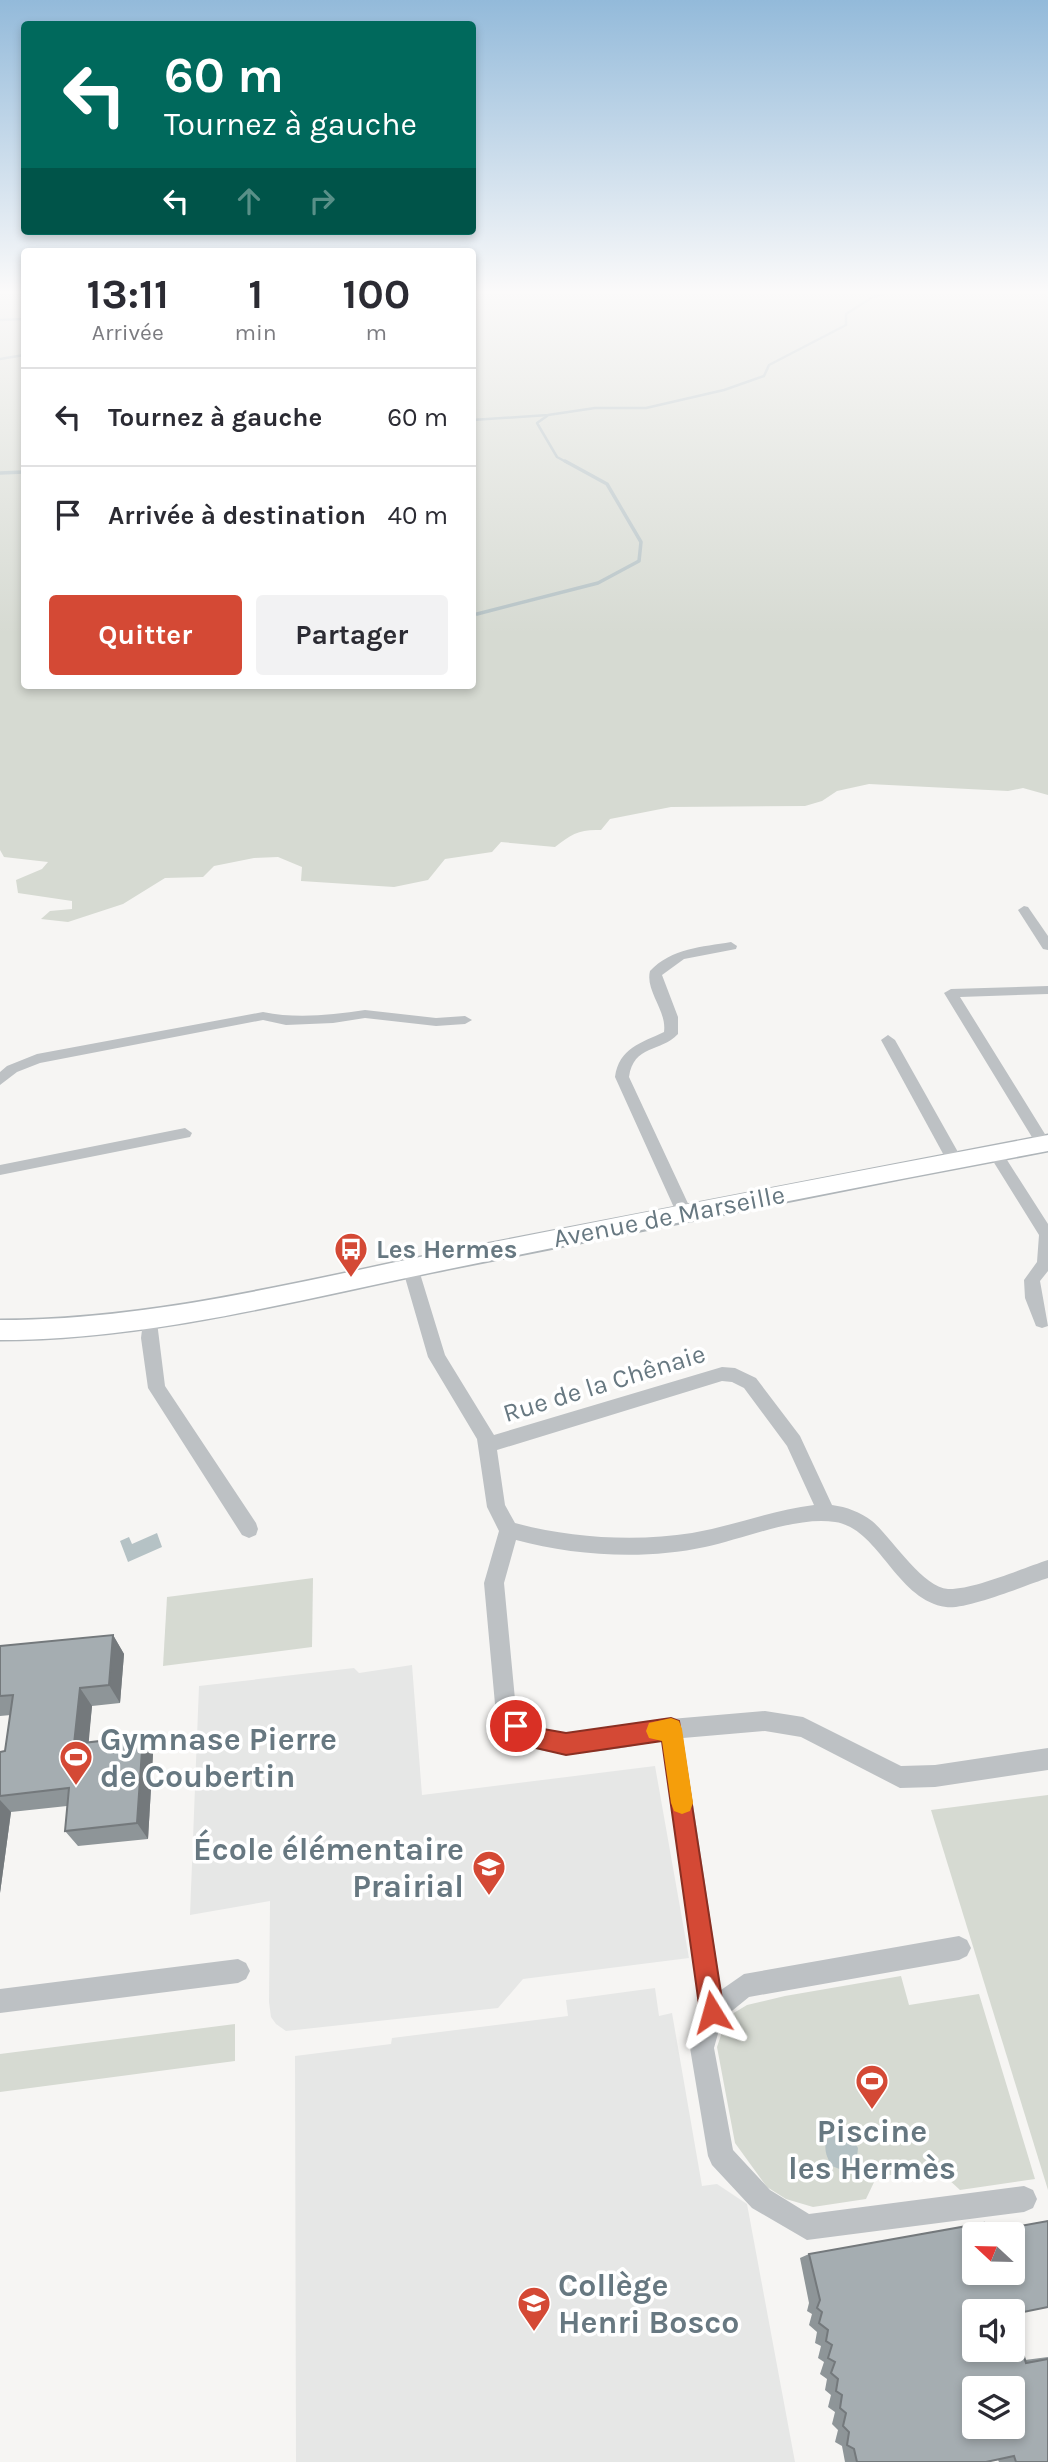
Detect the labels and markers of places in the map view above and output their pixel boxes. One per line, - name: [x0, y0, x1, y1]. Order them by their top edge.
- bus stop icon: Les Hermes: [332, 1230, 370, 1279]
- place label: Les Hermes: [376, 1234, 517, 1265]
- pin: [486, 1696, 546, 1756]
- place label: Gymnase Pierre de Coubertin: [100, 1721, 337, 1795]
- sports icon: Gymnase Pierre de Coubertin: [57, 1738, 95, 1787]
- place label: École élémentaire Prairial: [193, 1829, 464, 1905]
- school or university icon: École élémentaire Prairial: [470, 1848, 508, 1897]
- sports icon: Piscine les Hermès: [853, 2062, 891, 2111]
- place label: Piscine les Hermès: [788, 2113, 956, 2187]
- place label: Collège Henri Bosco: [558, 2267, 739, 2341]
- school or university icon: Collège Henri Bosco: [515, 2284, 553, 2333]

